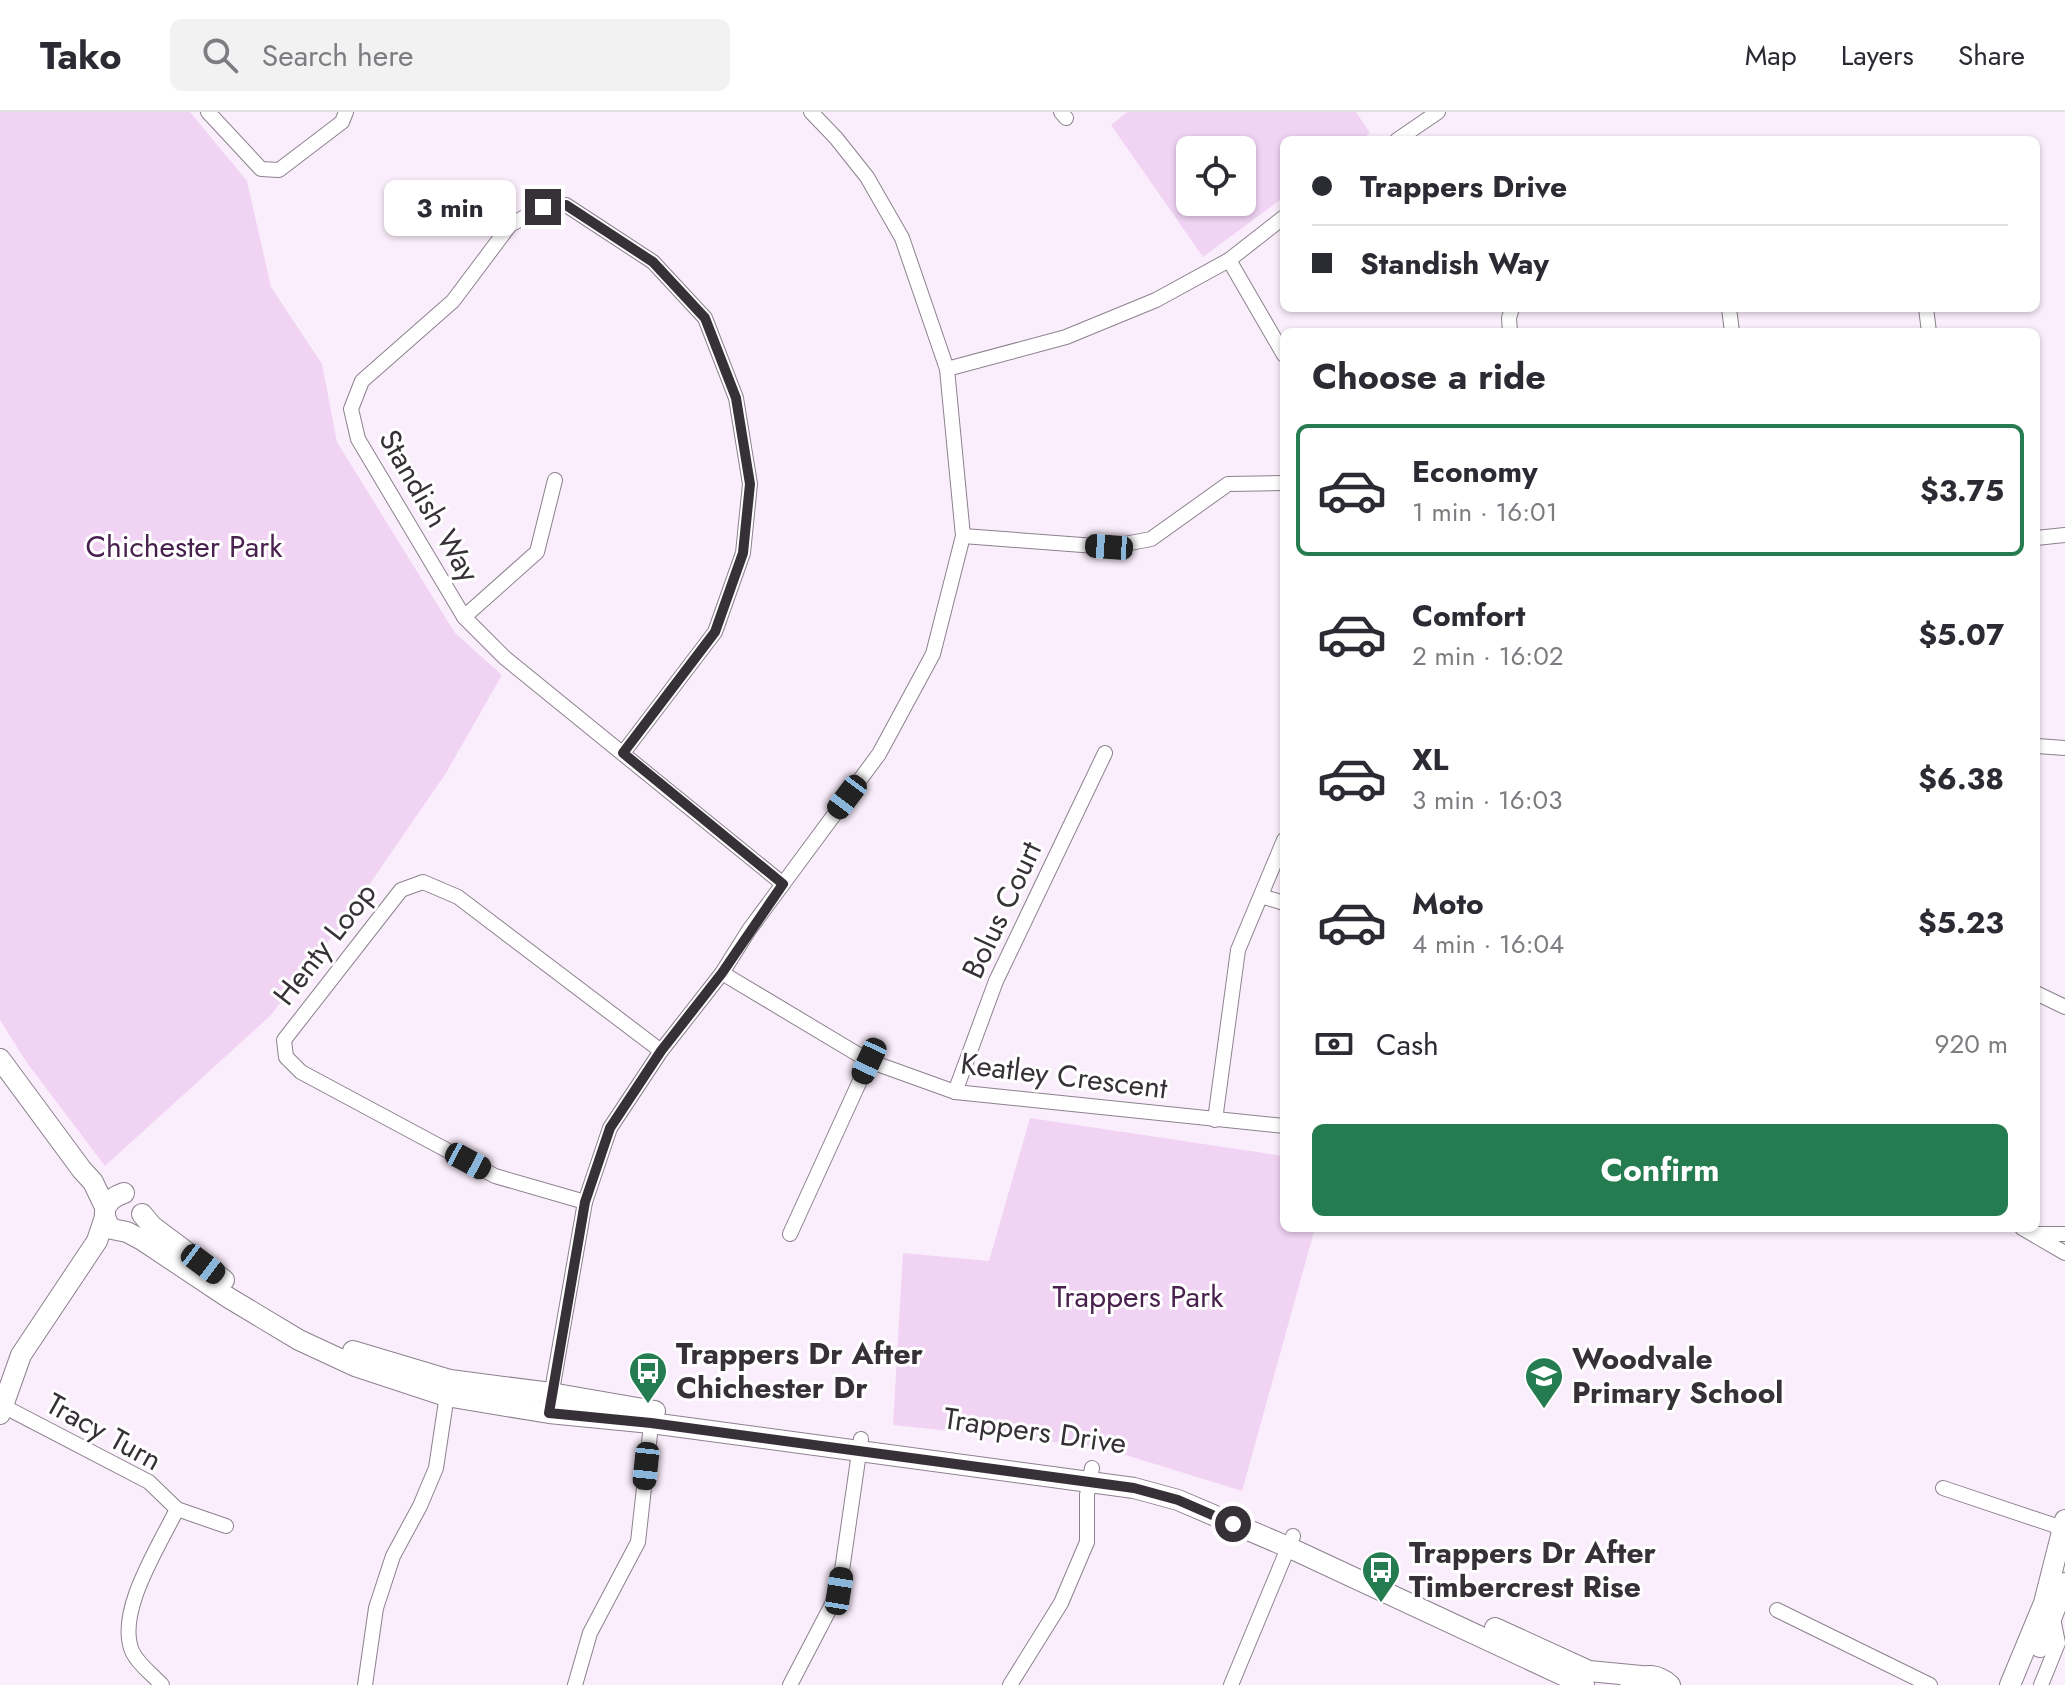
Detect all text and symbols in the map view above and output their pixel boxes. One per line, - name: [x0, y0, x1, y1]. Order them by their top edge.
- search box: [170, 19, 730, 91]
- text: Tako: [40, 28, 122, 83]
- icon: search: [198, 33, 242, 77]
- text: Search here: [262, 34, 414, 77]
- text: Map: [1745, 35, 1797, 76]
- text: Layers: [1841, 35, 1914, 76]
- text: Share: [1958, 35, 2025, 76]
- map controls: [1176, 136, 1256, 216]
- button: locate: [1176, 136, 1256, 216]
- text: Trappers Drive: [1360, 165, 1567, 208]
- callout: 3 min: [383, 179, 515, 235]
- text: 3 min: [416, 189, 484, 227]
- route end: [525, 189, 561, 225]
- text: Standish Way: [1360, 242, 1549, 285]
- text: Choose a ride: [1312, 350, 1546, 402]
- street label: Standish Way: [368, 421, 491, 591]
- text: Economy: [1412, 450, 1538, 493]
- icon: car: [1316, 454, 1388, 526]
- text: $3.75: [1920, 469, 2004, 512]
- text: 1 min · 16:01: [1412, 493, 1557, 531]
- park label: Chichester Park: [85, 525, 283, 568]
- car: [1084, 533, 1134, 561]
- text: Comfort: [1412, 594, 1525, 637]
- icon: car: [1316, 598, 1388, 670]
- text: $5.07: [1918, 613, 2004, 656]
- text: 2 min · 16:02: [1412, 637, 1564, 675]
- text: XL: [1412, 738, 1448, 781]
- icon: car: [1316, 742, 1388, 814]
- text: $6.38: [1918, 757, 2004, 800]
- car: [823, 771, 871, 823]
- text: 3 min · 16:03: [1412, 781, 1562, 819]
- street label: Bolus Court: [951, 833, 1052, 986]
- street label: Henty Loop: [263, 873, 386, 1014]
- text: Moto: [1412, 882, 1484, 925]
- icon: car: [1316, 886, 1388, 958]
- text: $5.23: [1918, 901, 2004, 944]
- text: 4 min · 16:04: [1412, 925, 1564, 963]
- icon: cash: [1312, 1022, 1356, 1066]
- text: Cash: [1376, 1023, 1439, 1066]
- text: 920 m: [1935, 1025, 2008, 1063]
- car: [848, 1034, 890, 1088]
- street label: Keatley Crescent: [958, 1041, 1171, 1110]
- button: Confirm: [1312, 1124, 2008, 1216]
- car: [441, 1139, 495, 1183]
- car: [177, 1240, 229, 1288]
- park label: Trappers Park: [1053, 1275, 1224, 1318]
- place label: Trappers Dr After Chichester Dr: [676, 1332, 924, 1409]
- place label: Woodvale Primary School: [1572, 1337, 1783, 1414]
- bus stop icon: Trappers Dr After Chichester Dr: [627, 1350, 669, 1405]
- school or university icon: Woodvale Primary School: [1523, 1355, 1565, 1410]
- street label: Tracy Turn: [39, 1382, 170, 1481]
- street label: Trappers Drive: [941, 1396, 1129, 1465]
- car: [632, 1441, 660, 1491]
- route start: [1215, 1506, 1251, 1542]
- place label: Trappers Dr After Timbercrest Rise: [1409, 1531, 1657, 1608]
- bus stop icon: Trappers Dr After Timbercrest Rise: [1360, 1549, 1402, 1604]
- car: [823, 1565, 855, 1617]

